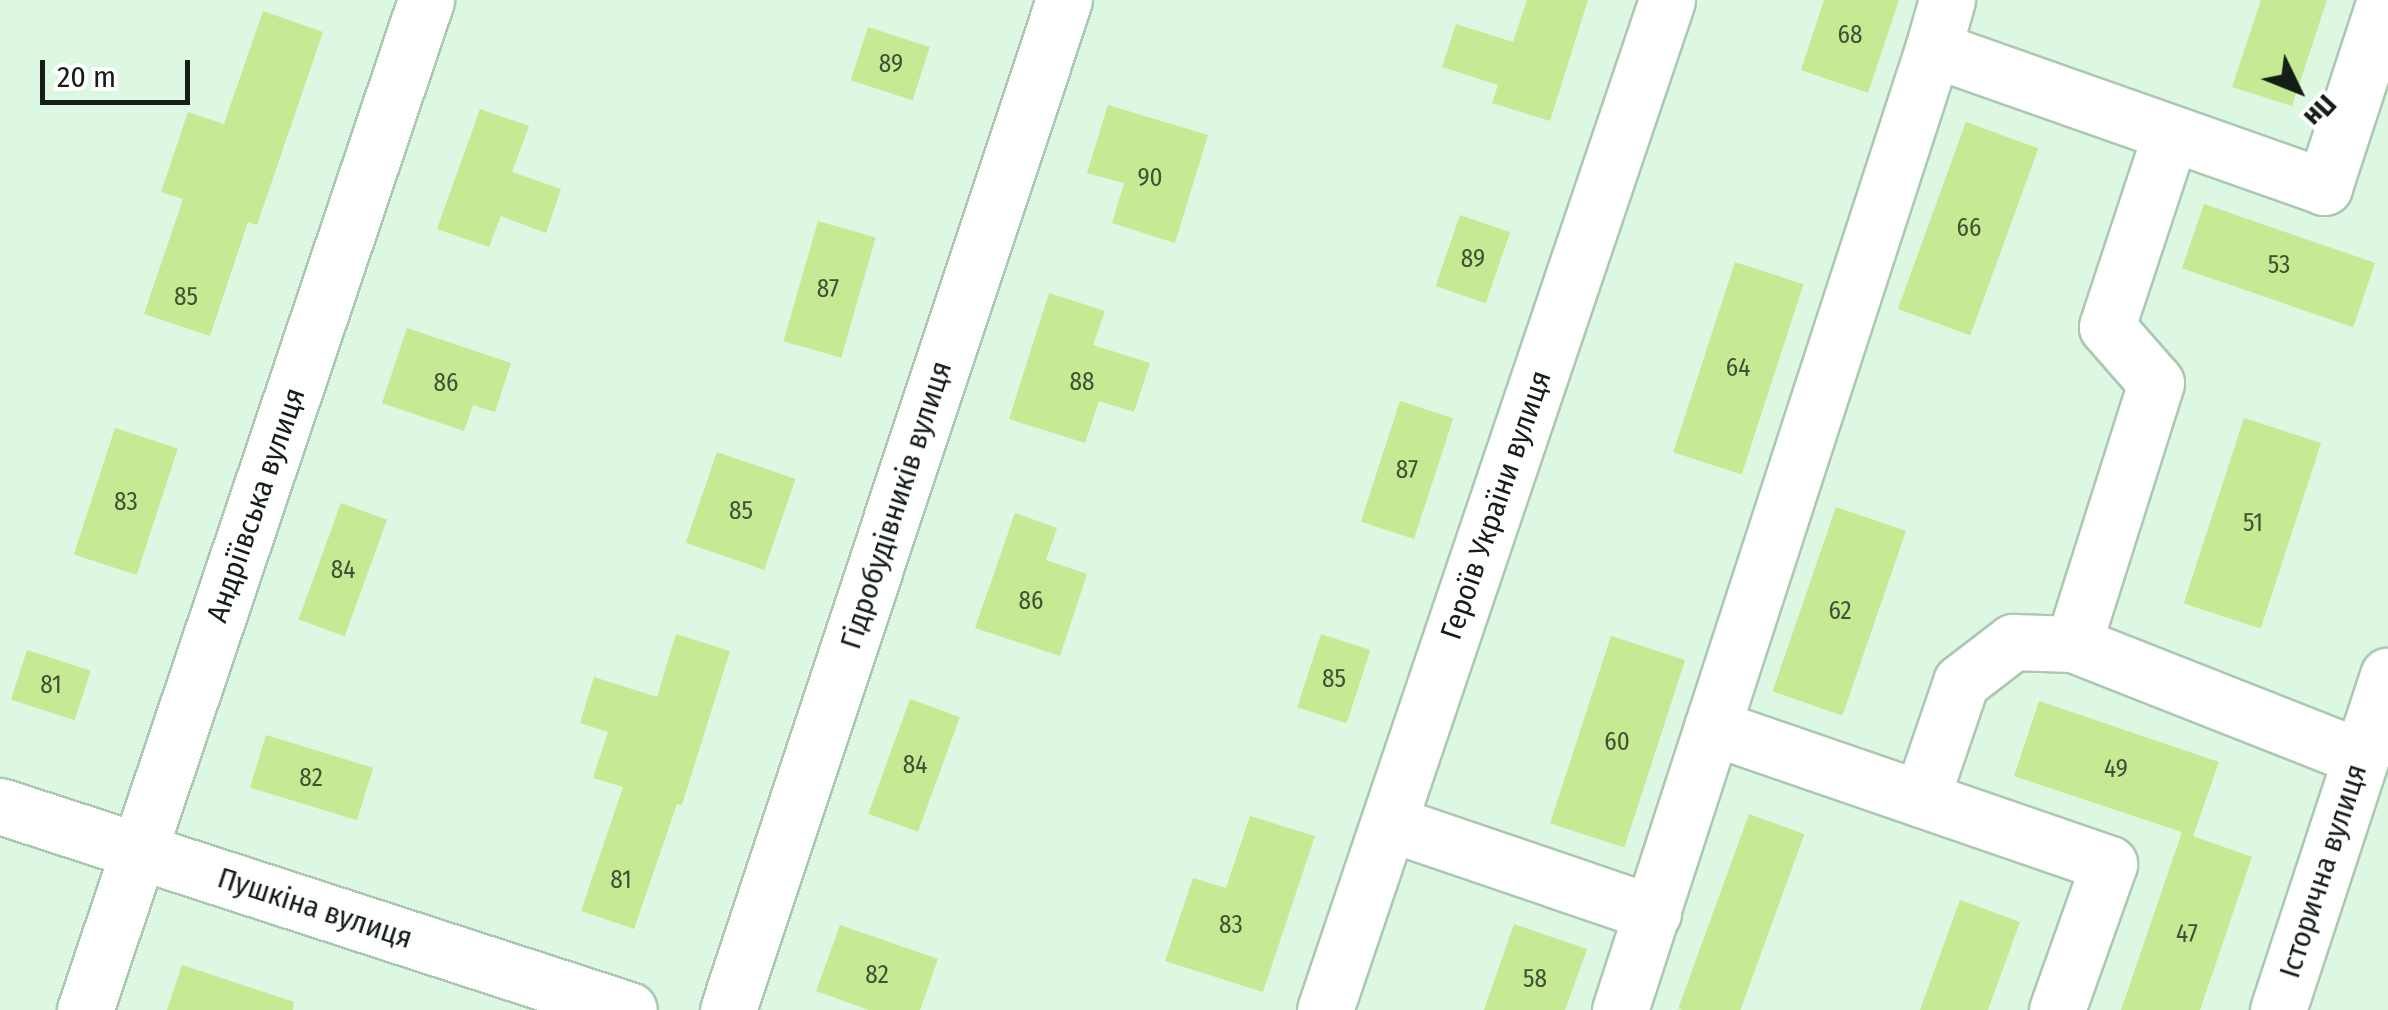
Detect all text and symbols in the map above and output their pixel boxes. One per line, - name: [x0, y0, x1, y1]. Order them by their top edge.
- house number: 68: [1838, 20, 1862, 50]
- scale bar: [45, 40, 195, 102]
- north arrow: [2248, 40, 2348, 140]
- house number: 89: [879, 49, 903, 79]
- text: 20 m: [57, 59, 116, 95]
- text: Пн: [2297, 88, 2343, 134]
- house number: 90: [1137, 163, 1163, 193]
- house number: 66: [1957, 213, 1981, 243]
- house number: 89: [1461, 244, 1485, 274]
- house number: 53: [2268, 250, 2290, 280]
- house number: 87: [817, 274, 839, 304]
- house number: 85: [174, 282, 198, 312]
- house number: 64: [1726, 353, 1750, 383]
- street label: Гідробудівників вулиця: [832, 357, 960, 653]
- street label: Героїв України вулиця: [1433, 366, 1559, 644]
- house number: 88: [1070, 367, 1094, 397]
- house number: 86: [434, 368, 458, 398]
- street label: Андріївська вулиця: [199, 383, 313, 627]
- house number: 87: [1396, 455, 1418, 485]
- house number: 83: [114, 487, 138, 517]
- house number: 85: [729, 496, 753, 526]
- house number: 51: [2243, 508, 2263, 538]
- house number: 84: [331, 555, 355, 585]
- house number: 86: [1019, 586, 1043, 616]
- house number: 62: [1828, 596, 1852, 626]
- house number: 85: [1322, 664, 1346, 694]
- house number: 81: [40, 670, 62, 700]
- house number: 60: [1604, 727, 1630, 757]
- house number: 84: [903, 750, 927, 780]
- house number: 49: [2104, 754, 2128, 784]
- street label: Історична вулиця: [2271, 760, 2375, 982]
- house number: 82: [299, 763, 323, 793]
- street label: Пушкіна вулиця: [213, 860, 417, 956]
- house number: 81: [610, 865, 632, 895]
- house number: 83: [1219, 910, 1243, 940]
- house number: 47: [2176, 919, 2198, 949]
- house number: 82: [865, 960, 889, 990]
- house number: 58: [1523, 964, 1547, 994]

